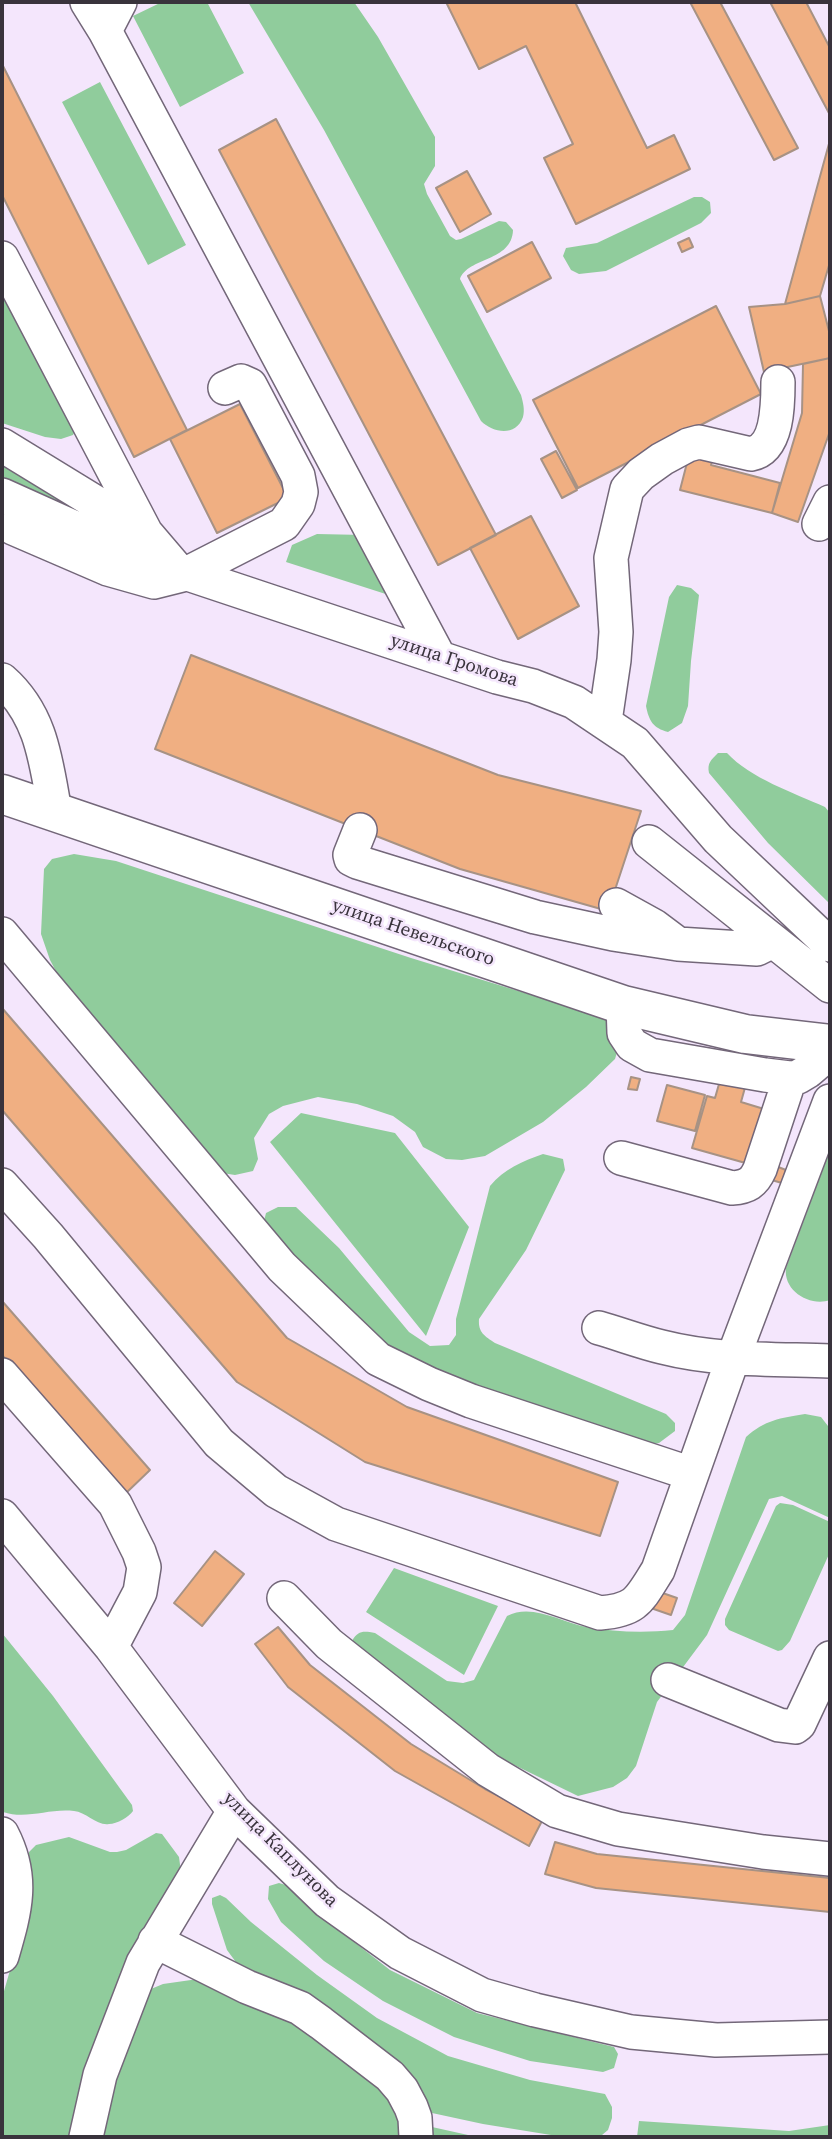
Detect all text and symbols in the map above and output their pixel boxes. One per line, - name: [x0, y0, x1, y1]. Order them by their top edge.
- street label: улица Громова: [387, 630, 521, 692]
- street label: улица Невельского: [329, 894, 497, 972]
- street label: улица Каплунова: [218, 1788, 342, 1912]

